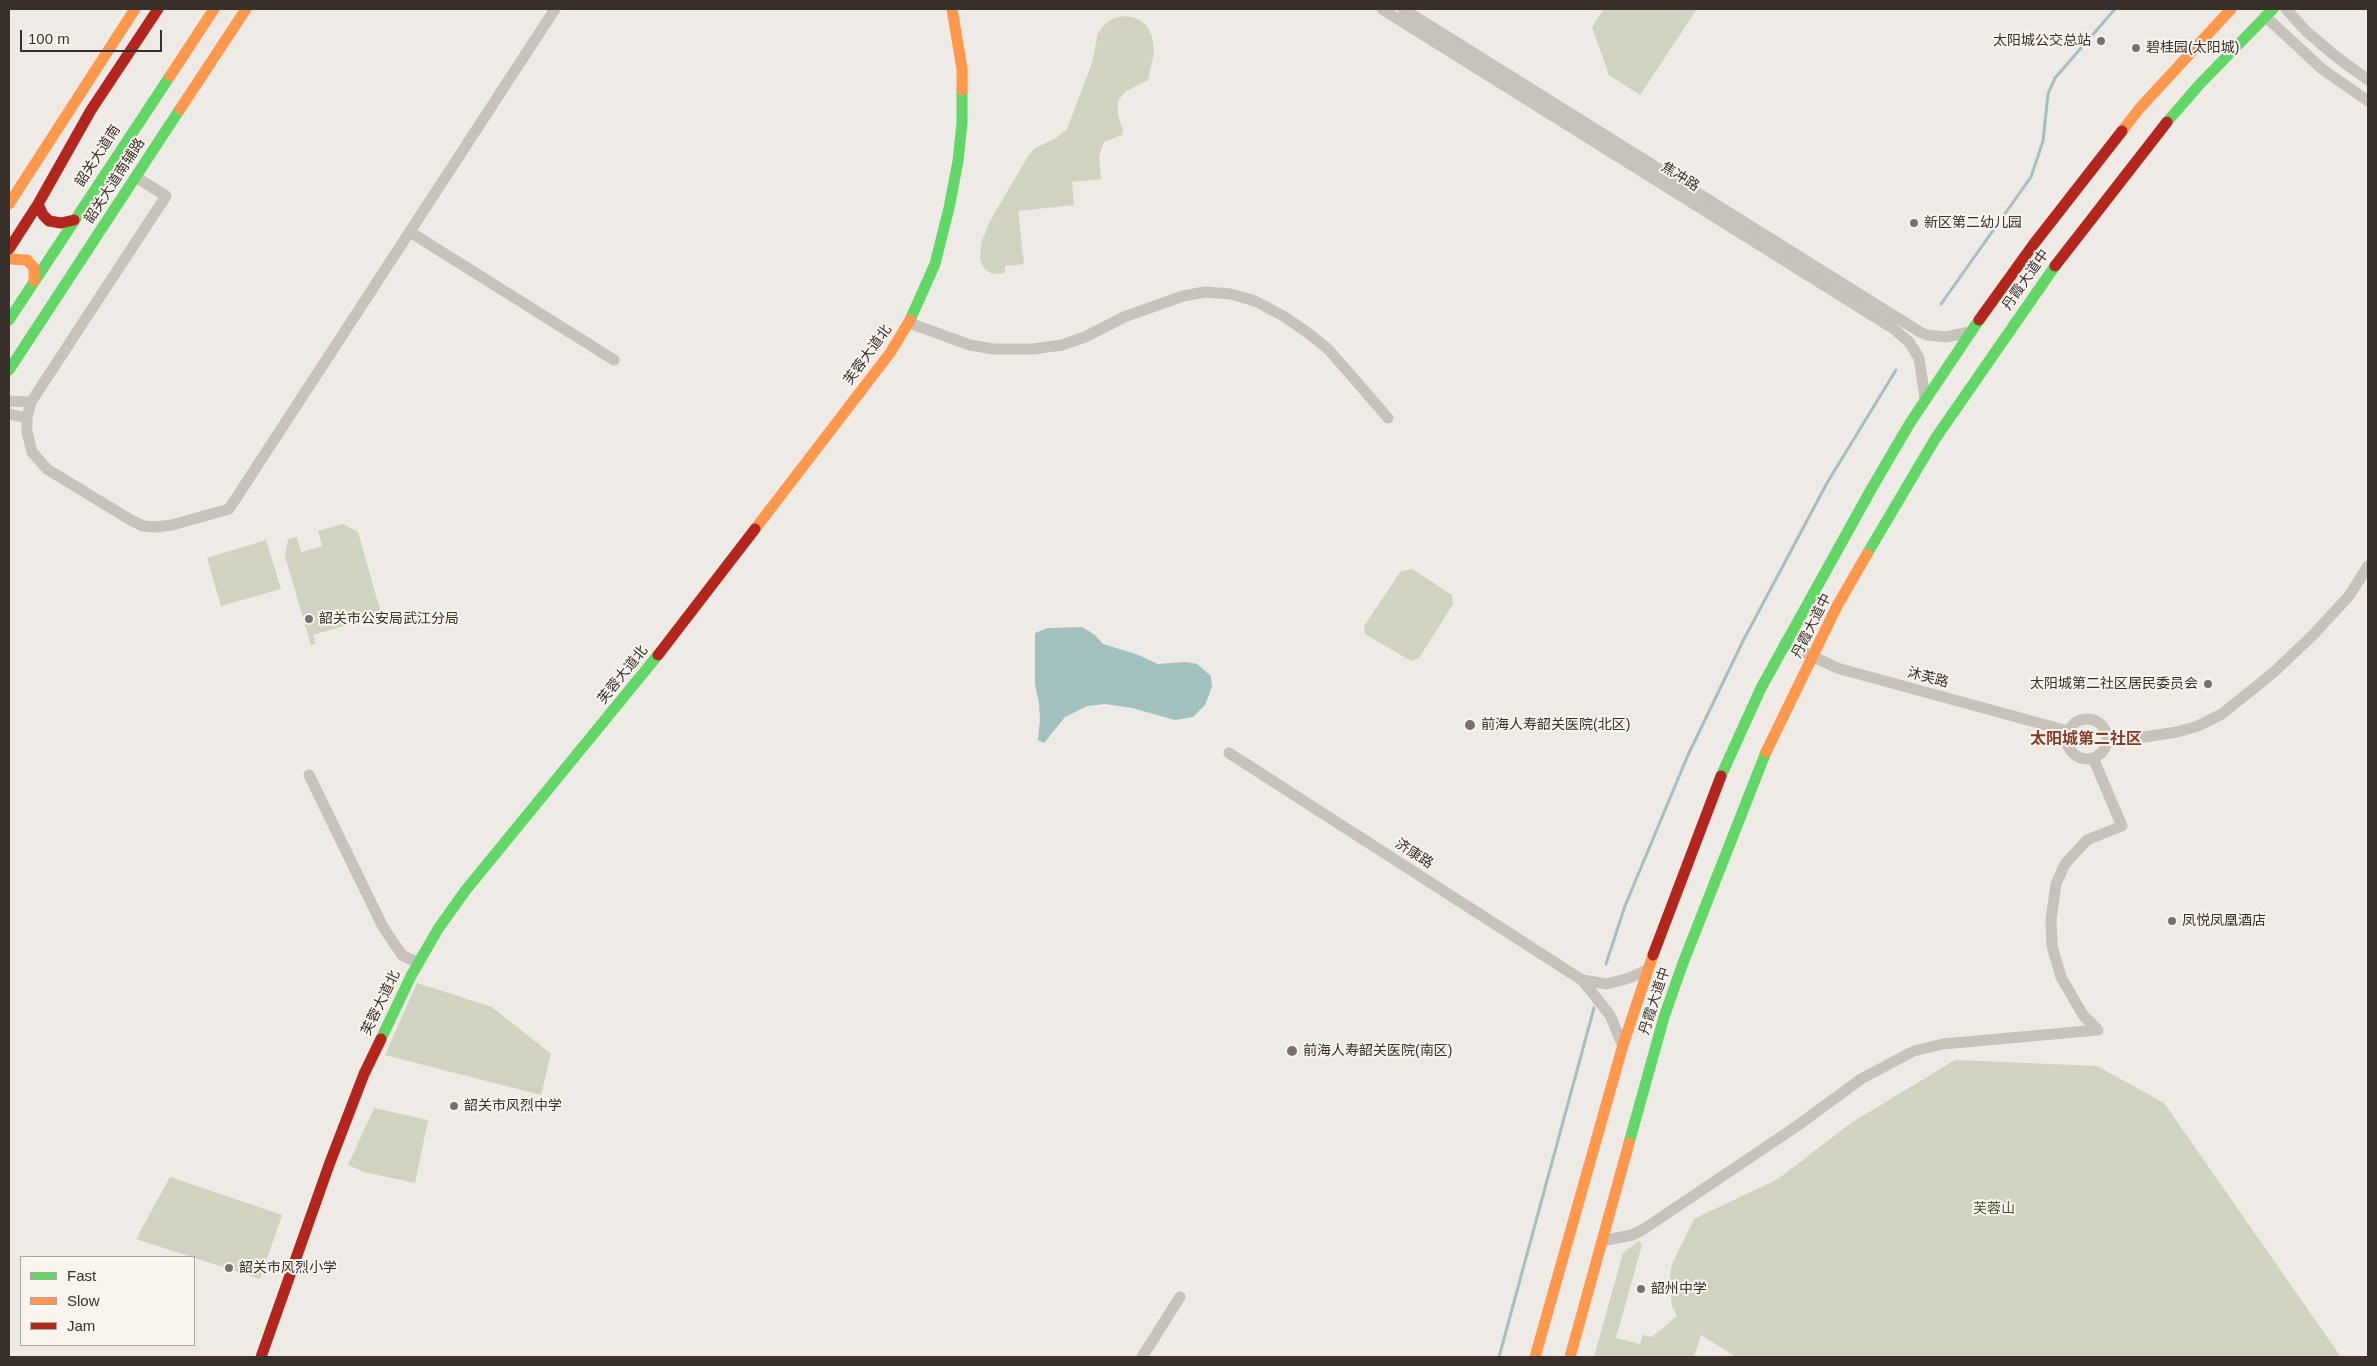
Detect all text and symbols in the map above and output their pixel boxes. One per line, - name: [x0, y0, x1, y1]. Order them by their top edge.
- scale bar: [22, 20, 165, 52]
- text: 100 m: [28, 30, 70, 47]
- place label: 太阳城公交总站: [1993, 33, 2091, 49]
- marker: 太阳城公交总站: [2095, 35, 2107, 47]
- place label: 碧桂园(太阳城): [2146, 40, 2239, 56]
- marker: 碧桂园(太阳城): [2130, 42, 2142, 54]
- street label: 韶关大道南: [72, 122, 124, 190]
- street label: 韶关大道南辅路: [81, 135, 149, 227]
- street label: 焦冲路: [1658, 159, 1702, 195]
- place label: 新区第二幼儿园: [1924, 215, 2022, 231]
- marker: 新区第二幼儿园: [1908, 217, 1920, 229]
- street label: 丹霞大道中: [1999, 247, 2053, 313]
- street label: 芙蓉大道北: [841, 322, 895, 388]
- street label: 丹霞大道中: [1789, 591, 1835, 661]
- place label: 韶关市公安局武江分局: [319, 611, 459, 627]
- marker: 韶关市公安局武江分局: [303, 613, 315, 625]
- street label: 芙蓉大道北: [594, 643, 652, 707]
- street label: 沐芙路: [1906, 664, 1950, 692]
- place label: 太阳城第二社区居民委员会: [2030, 676, 2198, 692]
- marker: 太阳城第二社区居民委员会: [2202, 678, 2214, 690]
- place label: 前海人寿韶关医院(北区): [1481, 717, 1630, 733]
- marker: 前海人寿韶关医院(北区): [1463, 718, 1477, 732]
- district label: 太阳城第二社区: [2030, 730, 2142, 750]
- street label: 济康路: [1392, 836, 1436, 872]
- place label: 凤悦凤凰酒店: [2182, 913, 2266, 929]
- marker: 凤悦凤凰酒店: [2166, 915, 2178, 927]
- street label: 丹霞大道中: [1636, 965, 1674, 1037]
- street label: 芙蓉大道北: [358, 968, 404, 1038]
- place label: 前海人寿韶关医院(南区): [1303, 1043, 1452, 1059]
- marker: 前海人寿韶关医院(南区): [1285, 1044, 1299, 1058]
- place label: 韶关市风烈中学: [464, 1098, 562, 1114]
- marker: 韶关市风烈中学: [448, 1100, 460, 1112]
- park label: 芙蓉山: [1973, 1201, 2015, 1217]
- legend: [20, 1256, 195, 1346]
- place label: 韶关市风烈小学: [239, 1260, 337, 1276]
- marker: 韶关市风烈小学: [223, 1262, 235, 1274]
- text: Fast: [67, 1267, 96, 1284]
- place label: 韶州中学: [1651, 1281, 1707, 1297]
- marker: 韶州中学: [1635, 1283, 1647, 1295]
- text: Slow: [67, 1292, 100, 1309]
- text: Jam: [67, 1317, 95, 1334]

